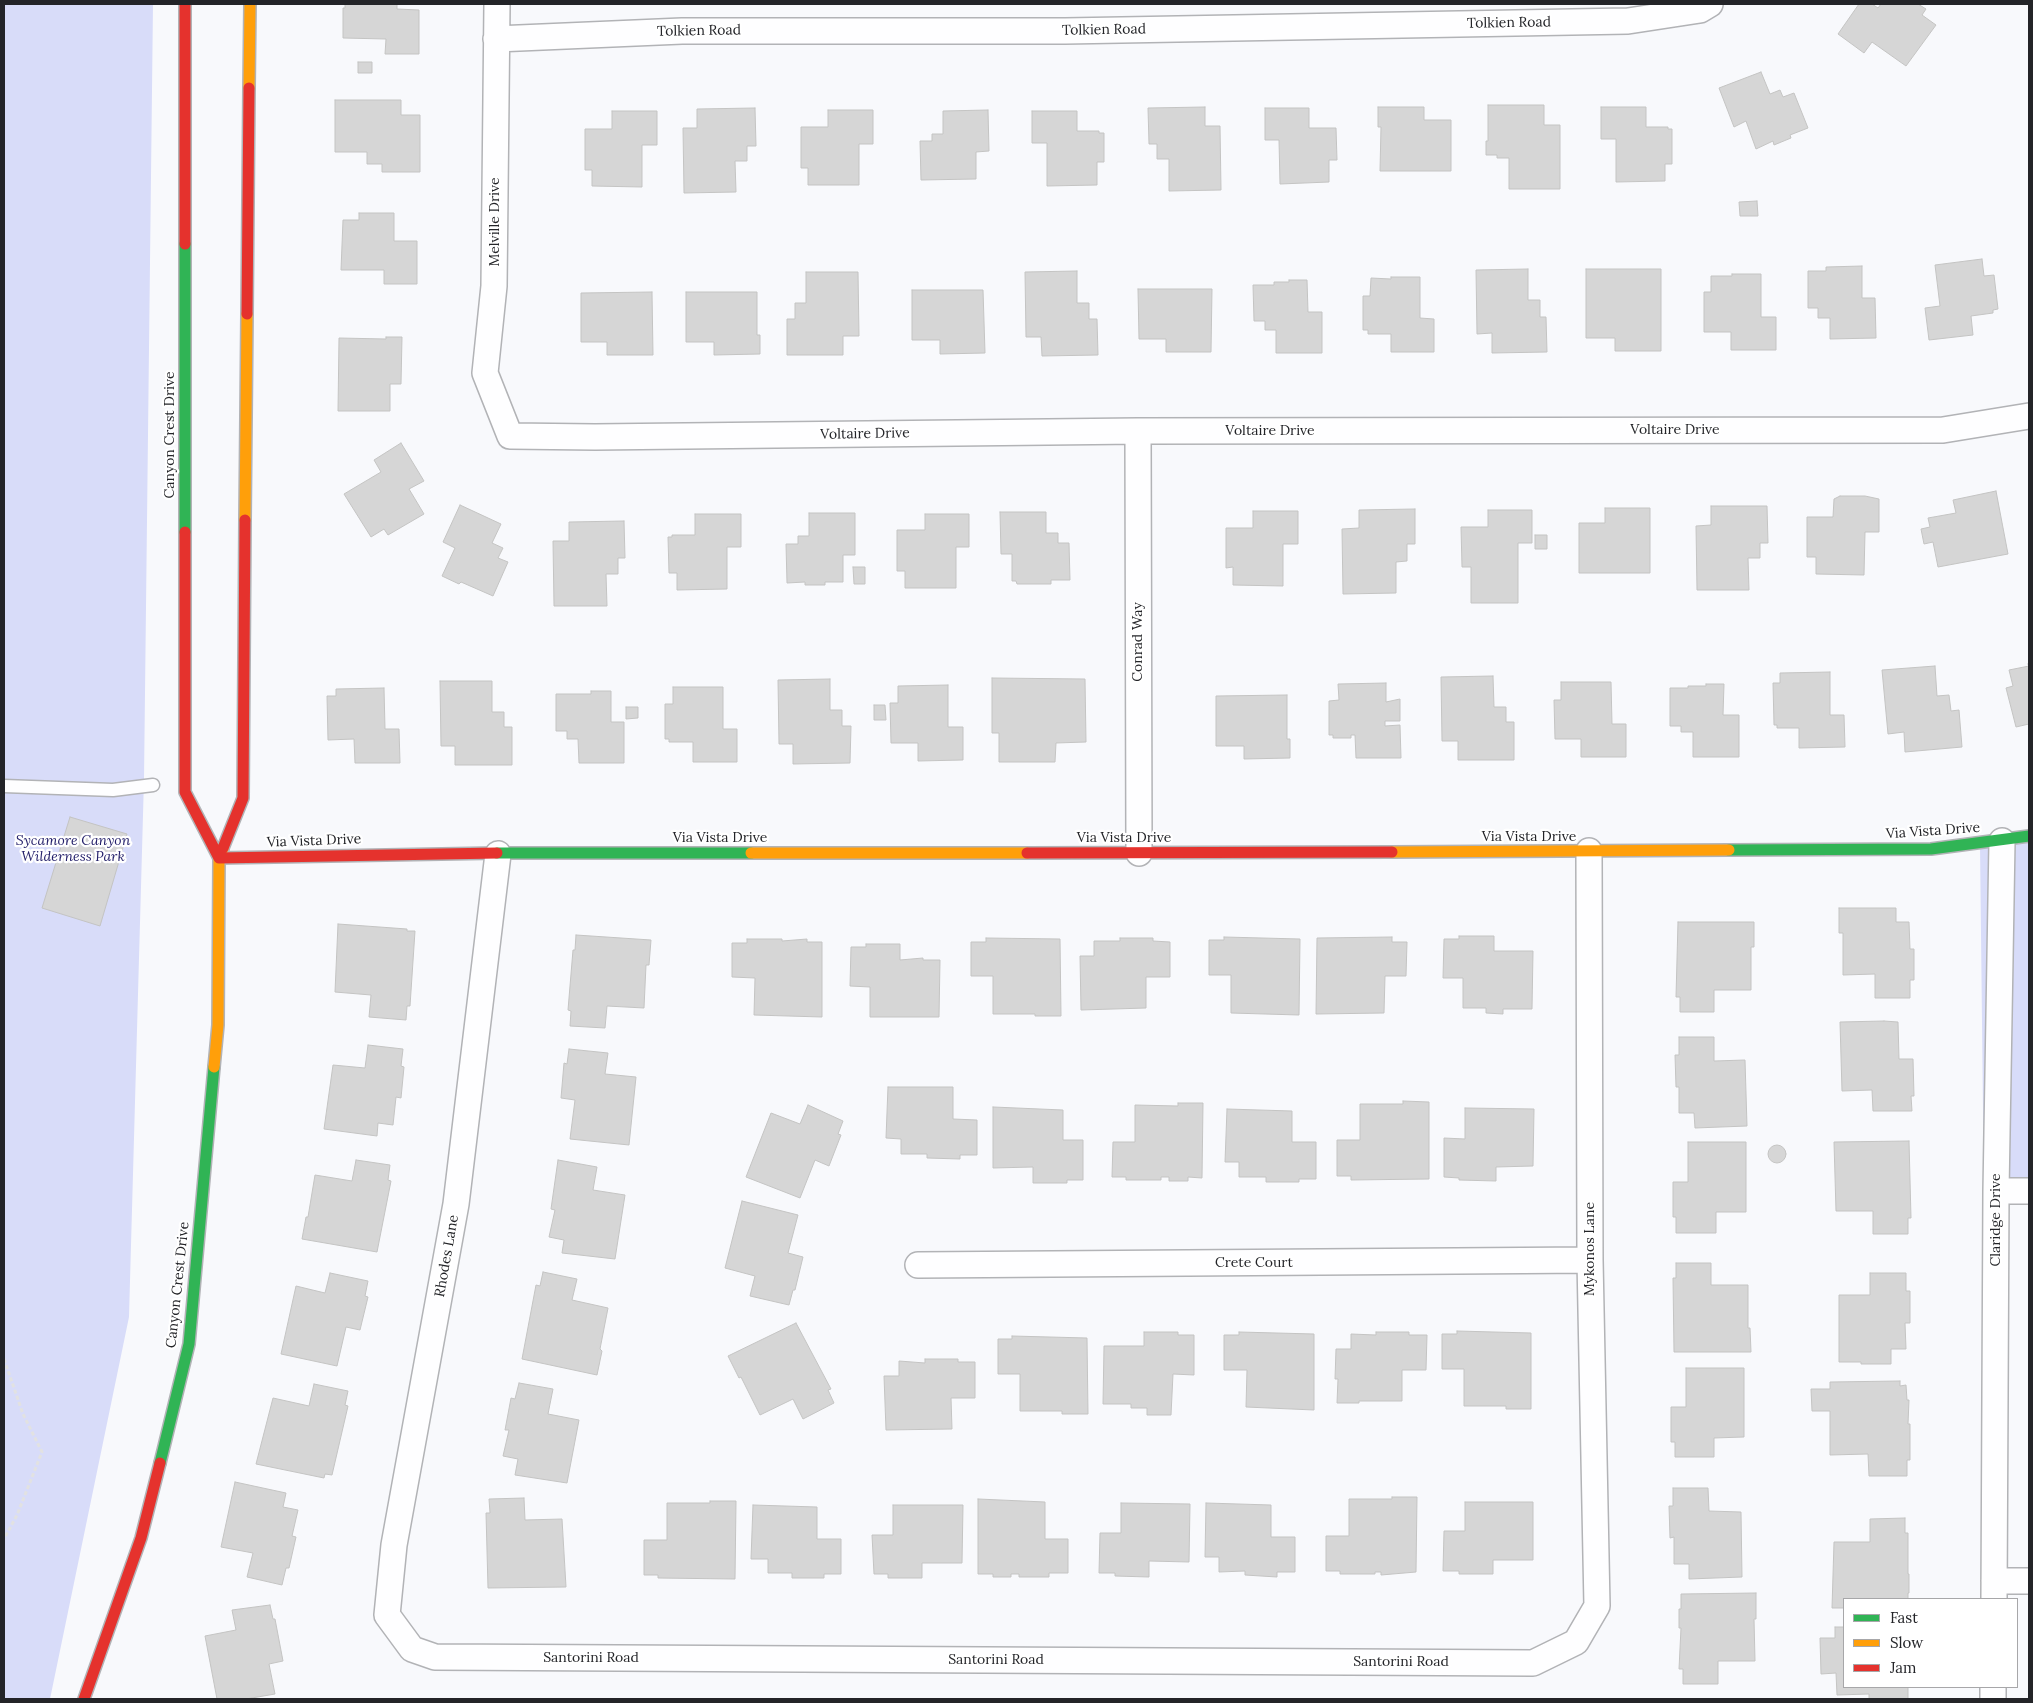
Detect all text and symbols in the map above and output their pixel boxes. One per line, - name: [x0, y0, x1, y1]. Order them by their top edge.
- street label: Tolkien Road: [1467, 14, 1551, 32]
- street label: Tolkien Road: [1062, 21, 1146, 39]
- street label: Tolkien Road: [657, 22, 741, 40]
- street label: Melville Drive: [487, 178, 503, 266]
- street label: Canyon Crest Drive: [162, 372, 178, 498]
- street label: Voltaire Drive: [1630, 422, 1720, 438]
- street label: Voltaire Drive: [1225, 423, 1315, 439]
- street label: Voltaire Drive: [820, 425, 910, 443]
- street label: Conrad Way: [1130, 602, 1146, 682]
- street label: Via Vista Drive: [1885, 819, 1981, 843]
- street label: Via Vista Drive: [1482, 829, 1576, 845]
- street label: Via Vista Drive: [673, 830, 767, 846]
- street label: Via Vista Drive: [1077, 830, 1171, 846]
- street label: Via Vista Drive: [267, 831, 361, 851]
- park label: Sycamore Canyon Wilderness Park: [16, 833, 130, 866]
- street label: Claridge Drive: [1988, 1173, 2004, 1267]
- street label: Mykonos Lane: [1582, 1202, 1598, 1296]
- street label: Rhodes Lane: [432, 1214, 462, 1298]
- street label: Canyon Crest Drive: [163, 1221, 193, 1349]
- street label: Crete Court: [1215, 1255, 1293, 1271]
- legend: [1843, 1598, 2018, 1688]
- text: Fast: [1890, 1608, 1918, 1627]
- text: Slow: [1890, 1633, 1923, 1652]
- street label: Santorini Road: [543, 1650, 639, 1666]
- street label: Santorini Road: [948, 1652, 1044, 1668]
- street label: Santorini Road: [1353, 1654, 1449, 1670]
- text: Jam: [1890, 1658, 1917, 1677]

